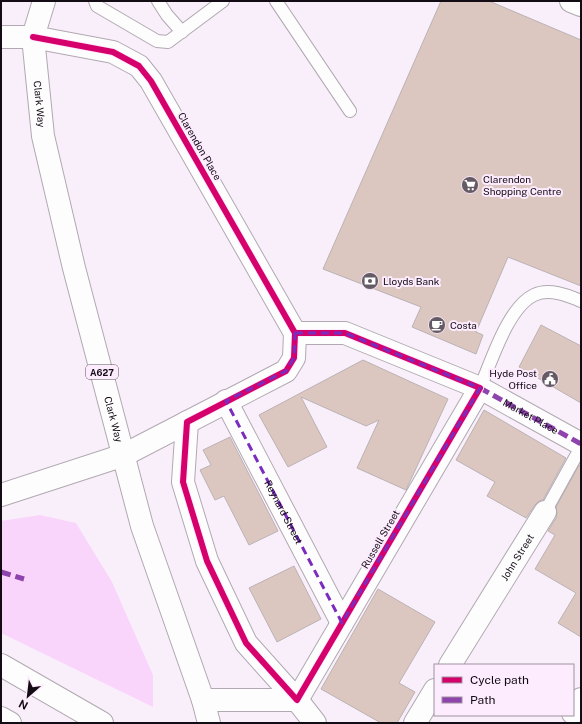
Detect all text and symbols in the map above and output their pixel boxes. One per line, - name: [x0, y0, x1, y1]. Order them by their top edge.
- street label: Clark Way: [31, 80, 48, 129]
- street label: Clarendon Place: [176, 110, 224, 182]
- place label: Clarendon Shopping Centre: [483, 173, 562, 197]
- supermarket icon: Clarendon Shopping Centre: [460, 175, 480, 195]
- bank icon: Lloyds Bank: [360, 271, 380, 291]
- place label: Lloyds Bank: [383, 275, 440, 287]
- cafe icon: Costa: [427, 315, 447, 335]
- place label: Costa: [450, 319, 477, 331]
- road number: A627: [86, 365, 118, 379]
- place label: Hyde Post Office: [489, 367, 537, 391]
- public building icon: Hyde Post Office: [540, 369, 560, 389]
- street label: Clark Way: [102, 395, 126, 444]
- street label: Market Place: [501, 396, 561, 437]
- street label: Reynard Street: [262, 478, 306, 546]
- street label: Russell Street: [358, 507, 402, 570]
- street label: John Street: [498, 531, 536, 583]
- legend: [434, 664, 574, 716]
- text: Cycle path: [470, 673, 529, 687]
- north arrow: [8, 676, 48, 716]
- text: Path: [470, 693, 496, 707]
- text: N: [17, 698, 30, 712]

